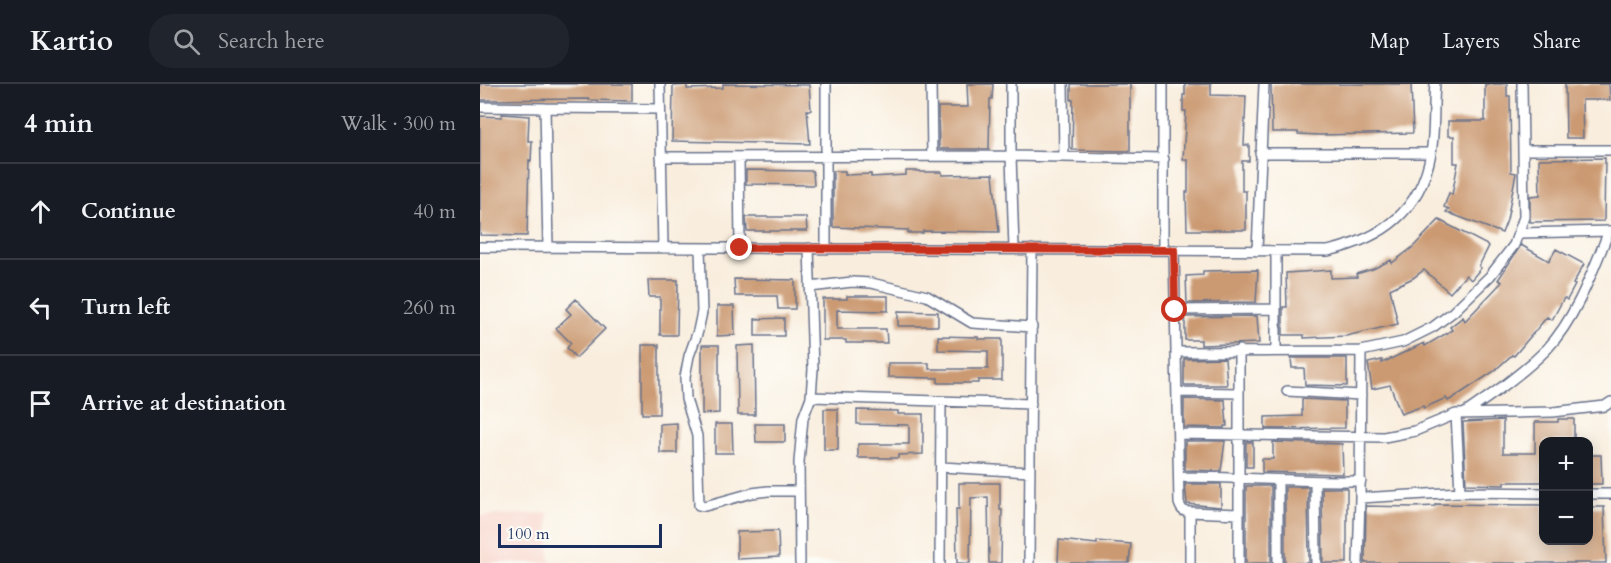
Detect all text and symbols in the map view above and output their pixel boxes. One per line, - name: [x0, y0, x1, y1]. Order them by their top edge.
- search box: [149, 14, 569, 68]
- text: Kartio: [30, 22, 113, 60]
- icon: search: [170, 25, 203, 58]
- text: Search here: [218, 26, 325, 56]
- text: Map: [1370, 27, 1410, 56]
- text: Layers: [1443, 27, 1500, 56]
- text: Share: [1533, 27, 1581, 56]
- text: 4 min: [24, 106, 93, 141]
- text: Walk · 300 m: [341, 110, 456, 137]
- icon: ahead: [24, 195, 57, 228]
- text: Continue: [81, 196, 176, 226]
- text: 40 m: [413, 198, 456, 225]
- route end: [726, 234, 752, 260]
- icon: left: [24, 291, 57, 324]
- text: Turn left: [81, 292, 170, 322]
- text: 260 m: [403, 294, 456, 321]
- route start: [1161, 296, 1187, 322]
- icon: arrive: [24, 387, 57, 420]
- text: Arrive at destination: [81, 388, 286, 418]
- map controls: [1539, 437, 1593, 545]
- button: +: [1539, 437, 1593, 491]
- button: −: [1539, 491, 1593, 545]
- scale bar: [498, 521, 662, 548]
- text: 100 m: [507, 523, 549, 545]

